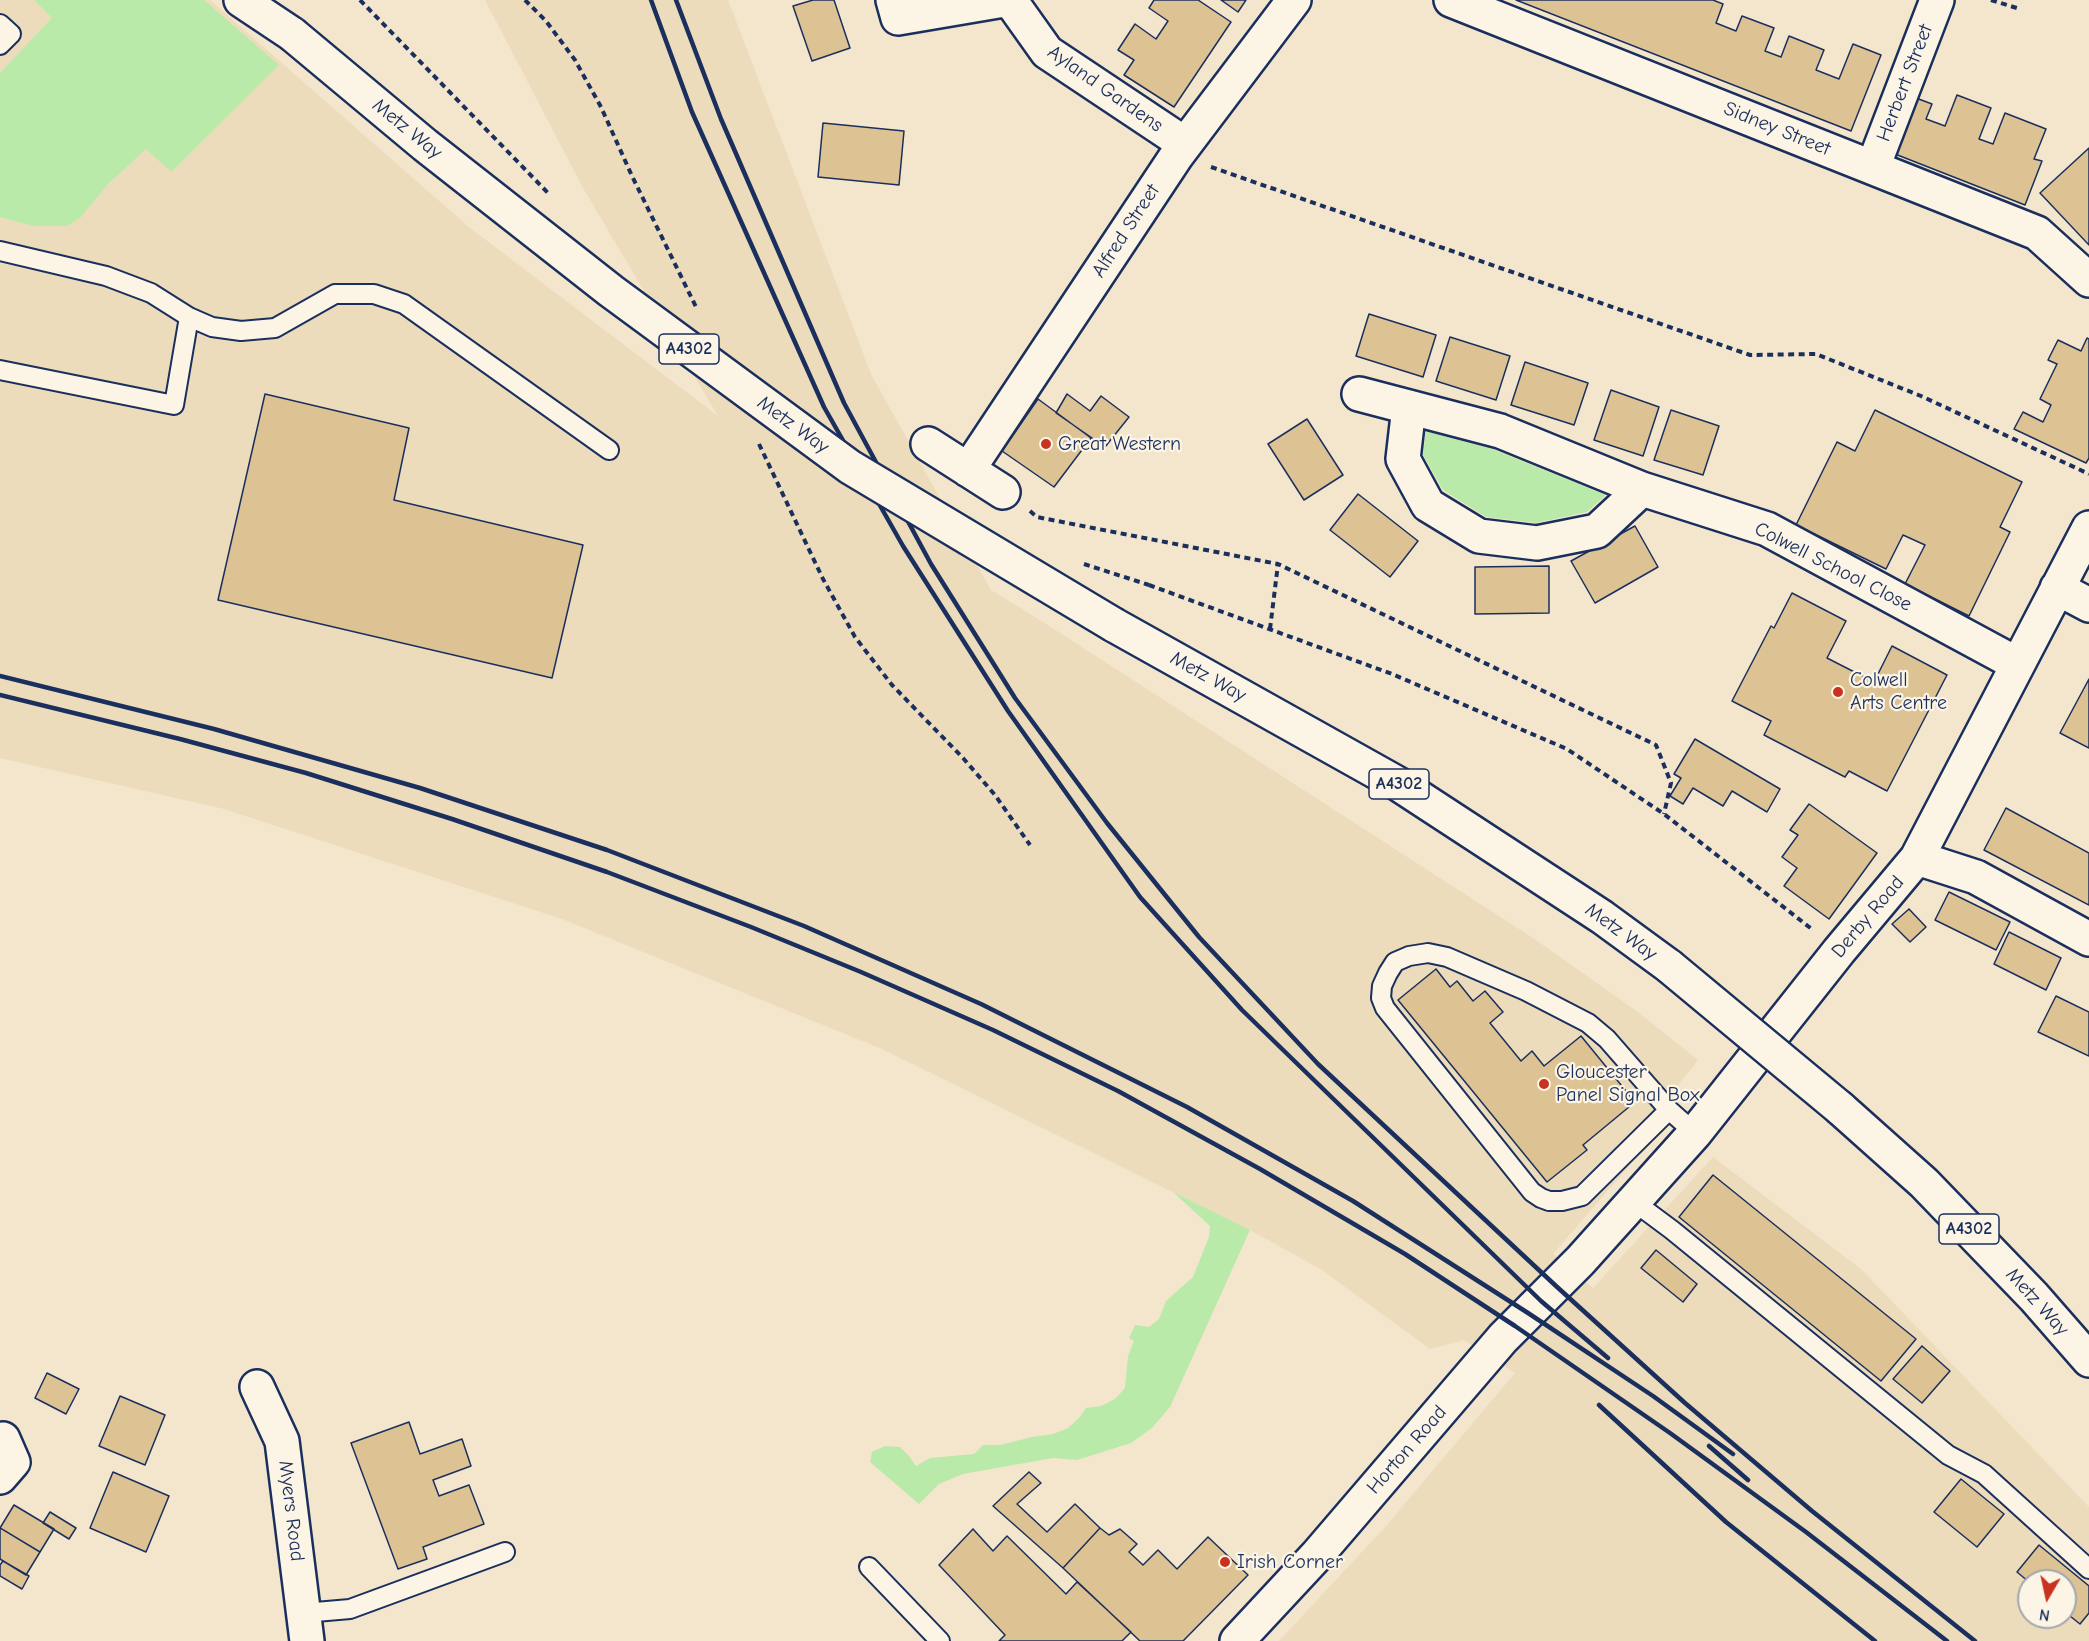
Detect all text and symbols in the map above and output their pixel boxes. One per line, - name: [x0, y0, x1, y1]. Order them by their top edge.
- street label: Herbert Street: [1872, 21, 1938, 145]
- street label: Ayland Gardens: [1043, 40, 1167, 138]
- street label: Metz Way: [367, 94, 447, 164]
- street label: Sidney Street: [1720, 97, 1834, 161]
- street label: Alfred Street: [1087, 180, 1165, 282]
- road number: A4302: [659, 334, 719, 364]
- street label: Metz Way: [752, 391, 834, 459]
- place label: Great Western: [1058, 432, 1181, 456]
- marker: Great Western: [1039, 437, 1053, 451]
- street label: Colwell School Close: [1750, 517, 1916, 617]
- street label: Metz Way: [1166, 646, 1250, 708]
- place label: Colwell Arts Centre: [1850, 668, 1947, 715]
- marker: Colwell Arts Centre: [1831, 685, 1845, 699]
- road number: A4302: [1369, 769, 1429, 799]
- street label: Derby Road: [1827, 871, 1909, 963]
- street label: Metz Way: [1580, 898, 1662, 966]
- place label: Gloucester Panel Signal Box: [1556, 1060, 1699, 1107]
- marker: Gloucester Panel Signal Box: [1537, 1077, 1551, 1091]
- road number: A4302: [1939, 1214, 1999, 1244]
- street label: Metz Way: [2000, 1263, 2074, 1341]
- street label: Horton Road: [1362, 1401, 1452, 1499]
- street label: Myers Road: [273, 1459, 309, 1563]
- place label: Irish Corner: [1237, 1550, 1343, 1574]
- marker: Irish Corner: [1218, 1555, 1232, 1569]
- north arrow: [2017, 1569, 2077, 1629]
- text: N: [2038, 1605, 2051, 1625]

